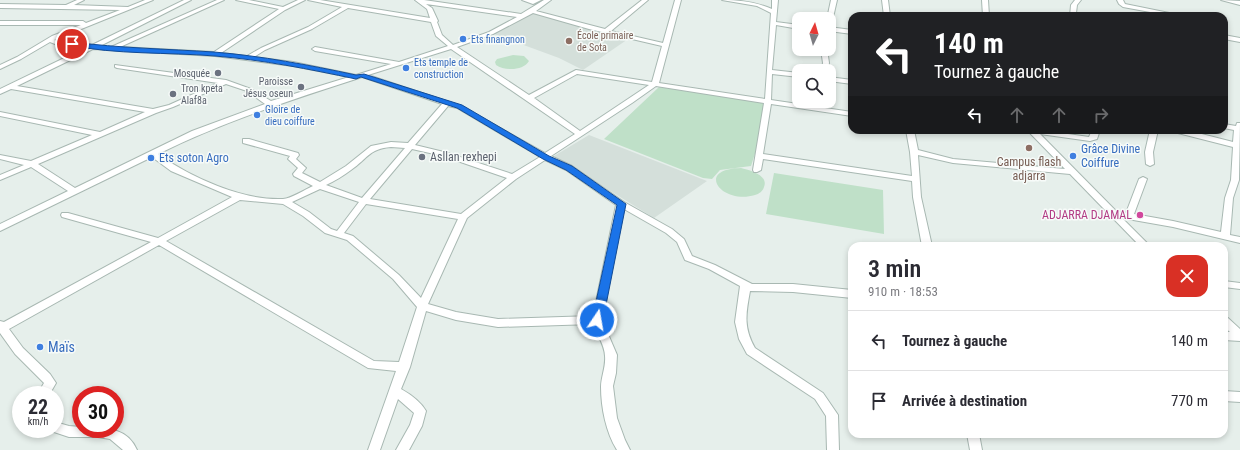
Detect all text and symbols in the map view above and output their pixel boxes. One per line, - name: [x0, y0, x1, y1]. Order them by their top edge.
- north arrow: [792, 12, 836, 56]
- map controls: [792, 12, 836, 108]
- pin: [55, 27, 89, 61]
- text: 140 m: [934, 27, 1004, 60]
- icon: left: [868, 28, 920, 80]
- place label: École primaire de Sota: [577, 29, 634, 53]
- icon: arrive: [61, 33, 83, 55]
- marker: Ets finangnon: [458, 34, 468, 44]
- place label: Ets finangnon: [471, 34, 525, 45]
- marker: École primaire de Sota: [564, 36, 574, 46]
- place label: Ets temple de construction: [414, 57, 468, 80]
- text: Tournez à gauche: [934, 61, 1059, 82]
- marker: Ets temple de construction: [401, 63, 411, 73]
- button: search: [792, 64, 836, 108]
- place label: Mosquée: [174, 68, 210, 79]
- marker: Mosquée: [213, 68, 223, 78]
- place label: Paroisse Jésus oseun: [243, 76, 293, 99]
- marker: Paroisse Jésus oseun: [296, 82, 306, 92]
- place label: Tron kpeta Alaf8a: [181, 83, 223, 106]
- marker: Tron kpeta Alaf8a: [168, 89, 178, 99]
- place label: Gloire de dieu coiffure: [265, 104, 315, 127]
- icon: left: [964, 104, 986, 126]
- icon: ahead: [1006, 104, 1028, 126]
- icon: ahead: [1048, 104, 1070, 126]
- icon: right: [1090, 104, 1112, 126]
- marker: Gloire de dieu coiffure: [252, 110, 262, 120]
- place label: Grâce Divine Coiffure: [1081, 142, 1140, 170]
- marker: Campus flash adjarra: [1024, 143, 1034, 153]
- place label: Asllan rexhepi: [430, 150, 497, 164]
- place label: Ets soton Agro: [159, 151, 229, 165]
- marker: Grâce Divine Coiffure: [1068, 151, 1078, 161]
- marker: Asllan rexhepi: [417, 152, 427, 162]
- marker: Ets soton Agro: [146, 153, 156, 163]
- place label: Campus flash adjarra: [997, 155, 1062, 183]
- place label: ADJARRA DJAMAL: [1042, 208, 1132, 222]
- marker: ADJARRA DJAMAL: [1135, 210, 1145, 220]
- text: 3 min: [868, 255, 921, 283]
- button: close: [1166, 255, 1208, 297]
- text: 910 m · 18:53: [868, 284, 938, 299]
- position arrow: [576, 299, 618, 341]
- icon: left: [868, 330, 890, 352]
- text: Tournez à gauche: [902, 332, 1007, 350]
- text: 140 m: [1171, 332, 1208, 350]
- place label: Maïs: [48, 339, 75, 355]
- marker: Maïs: [35, 342, 45, 352]
- speed limit sign: 30: [72, 386, 124, 438]
- icon: arrive: [868, 390, 890, 412]
- text: Arrivée à destination: [902, 392, 1027, 410]
- text: 770 m: [1171, 392, 1208, 410]
- text: 22: [28, 395, 48, 419]
- text: km/h: [28, 416, 48, 427]

